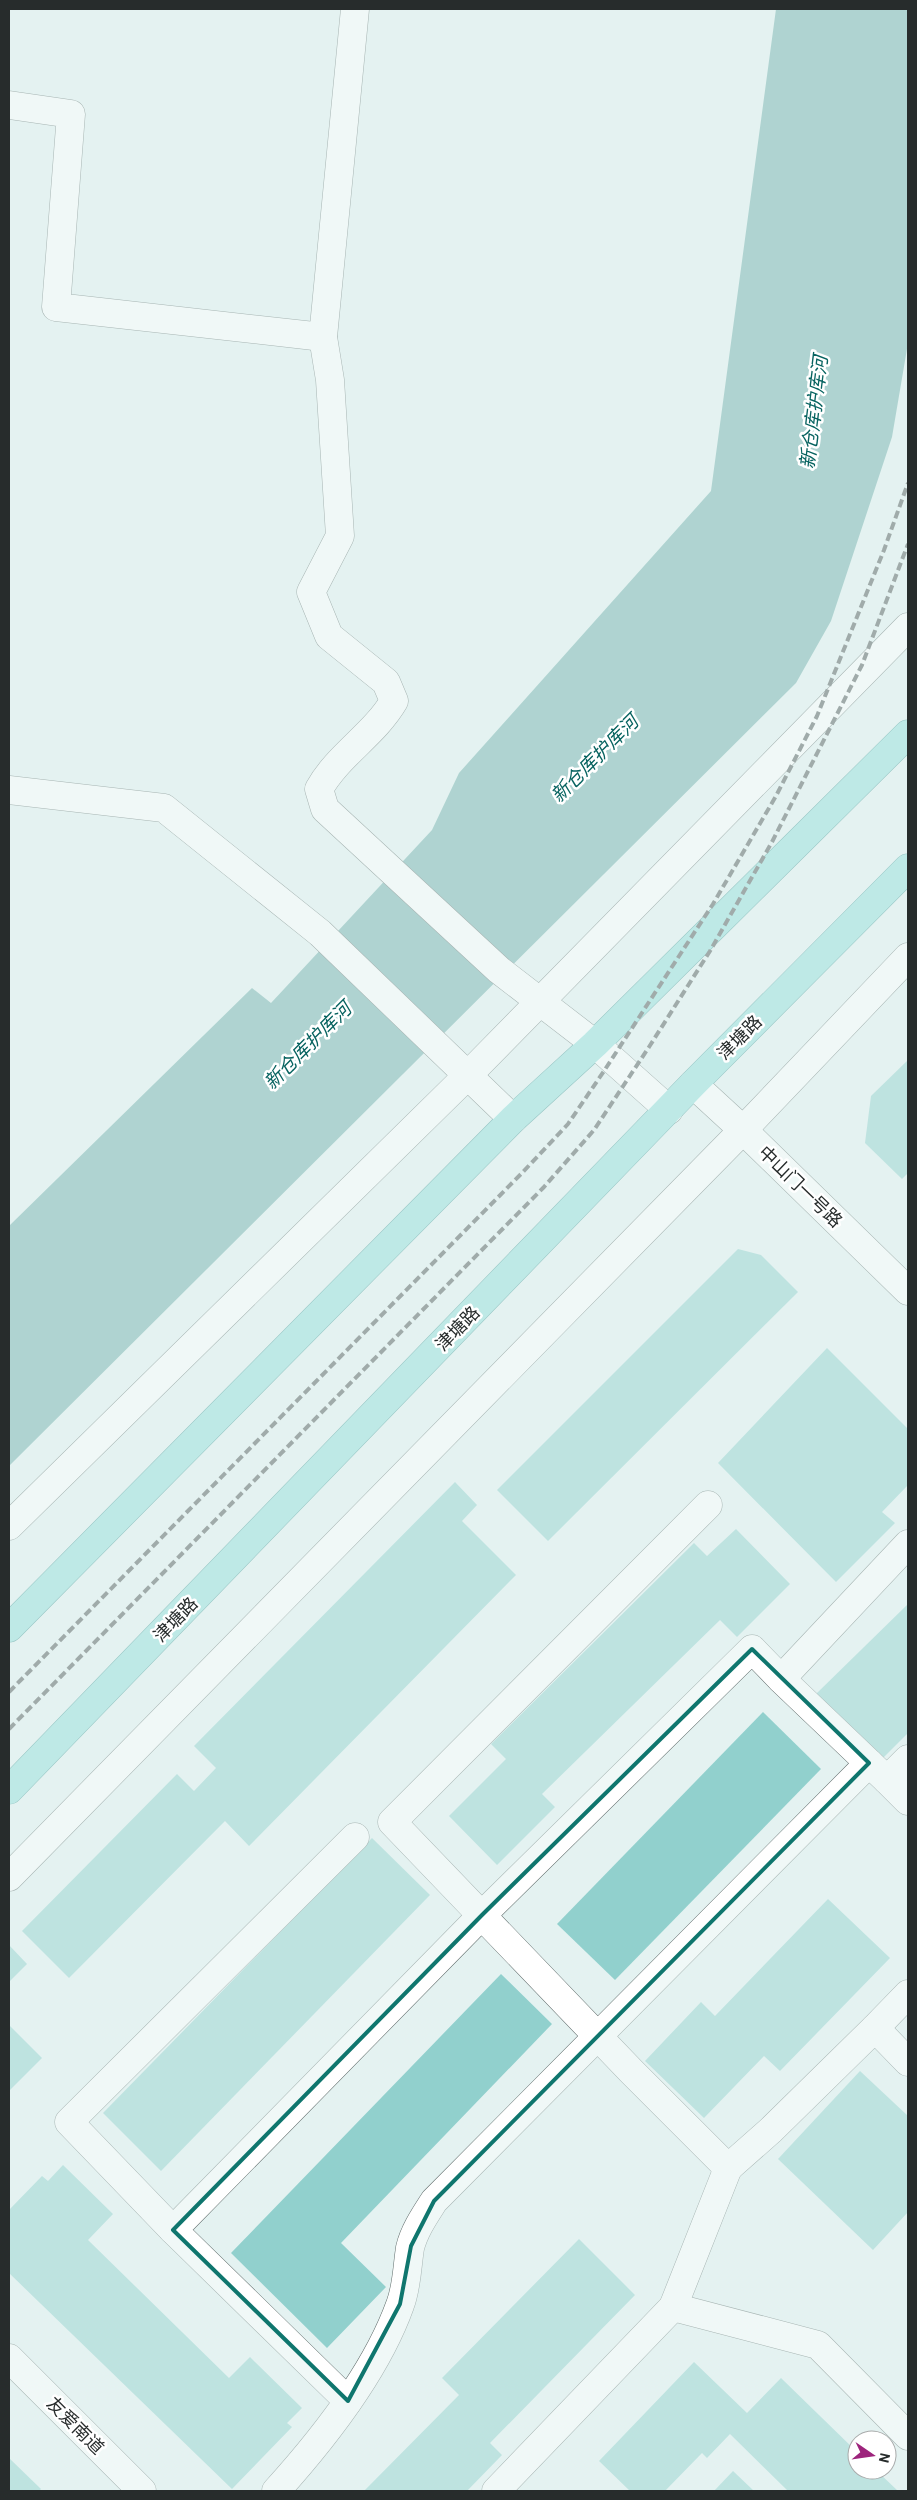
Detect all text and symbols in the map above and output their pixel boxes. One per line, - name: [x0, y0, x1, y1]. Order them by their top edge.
- water label: 新仓库护库河: [795, 350, 832, 470]
- water label: 新仓库护库河: [546, 707, 645, 806]
- water label: 新仓库护库河: [259, 994, 358, 1093]
- street label: 津塘路: [712, 1010, 766, 1064]
- street label: 中山门一号路: [755, 1141, 847, 1231]
- street label: 津塘路: [430, 1301, 484, 1355]
- street label: 津塘路: [148, 1592, 202, 1646]
- street label: 友爱南道: [43, 2392, 109, 2458]
- north arrow: [847, 2430, 897, 2480]
- text: N: [876, 2452, 894, 2464]

